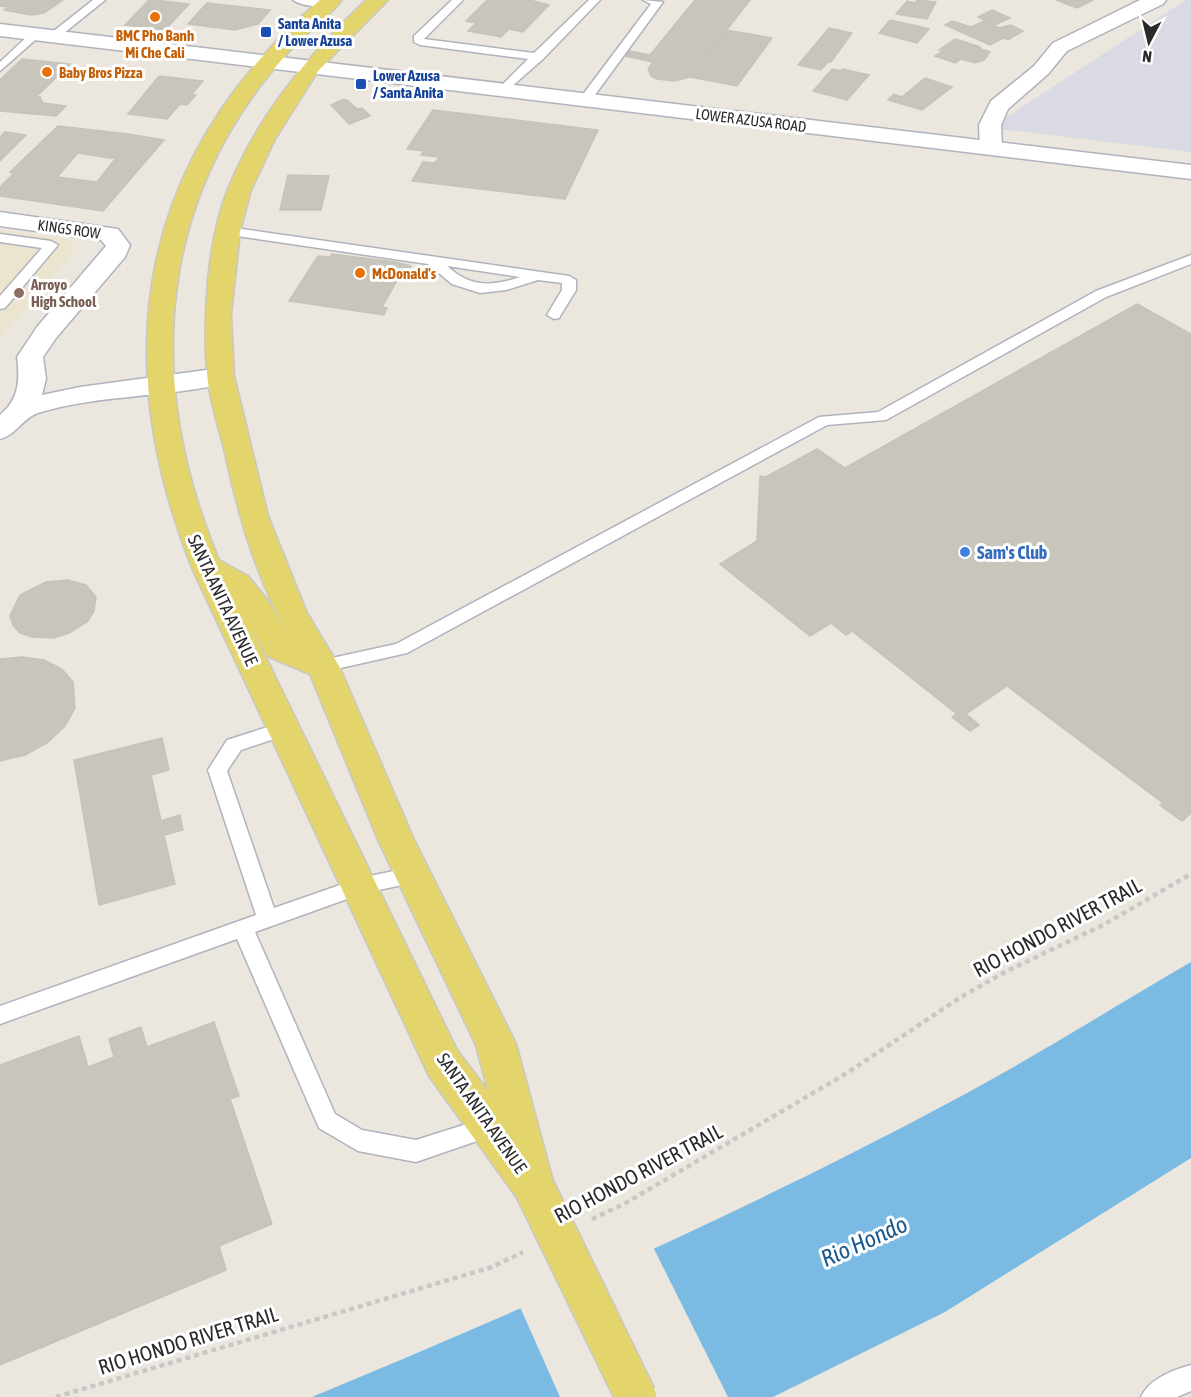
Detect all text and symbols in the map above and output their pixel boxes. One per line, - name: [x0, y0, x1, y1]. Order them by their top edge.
- marker: BMC Pho Banh Mi Che Cali: [148, 10, 162, 24]
- north arrow: [1119, 12, 1179, 72]
- place label: Santa Anita / Lower Azusa: [278, 15, 352, 49]
- marker: Santa Anita / Lower Azusa: [259, 25, 273, 39]
- place label: BMC Pho Banh Mi Che Cali: [116, 27, 194, 61]
- text: N: [1141, 47, 1153, 66]
- place label: Baby Bros Pizza: [59, 64, 143, 81]
- marker: Baby Bros Pizza: [40, 65, 54, 79]
- place label: Lower Azusa / Santa Anita: [373, 67, 443, 101]
- marker: Lower Azusa / Santa Anita: [354, 77, 368, 91]
- street label: LOWER AZUSA ROAD: [695, 105, 807, 135]
- street label: KINGS ROW: [37, 216, 102, 242]
- place label: McDonald's: [372, 265, 437, 282]
- marker: McDonald's: [353, 266, 367, 280]
- place label: Arroyo High School: [30, 276, 97, 310]
- marker: Arroyo High School: [12, 286, 26, 300]
- street label: SANTA ANITA AVENUE: [184, 531, 263, 669]
- place label: Sam's Club: [977, 542, 1047, 563]
- marker: Sam's Club: [958, 545, 972, 559]
- street label: RIO HONDO RIVER TRAIL: [969, 873, 1145, 981]
- street label: SANTA ANITA AVENUE: [433, 1049, 531, 1177]
- street label: RIO HONDO RIVER TRAIL: [550, 1119, 726, 1227]
- water label: Rio Hondo: [817, 1210, 911, 1272]
- street label: RIO HONDO RIVER TRAIL: [95, 1301, 281, 1379]

